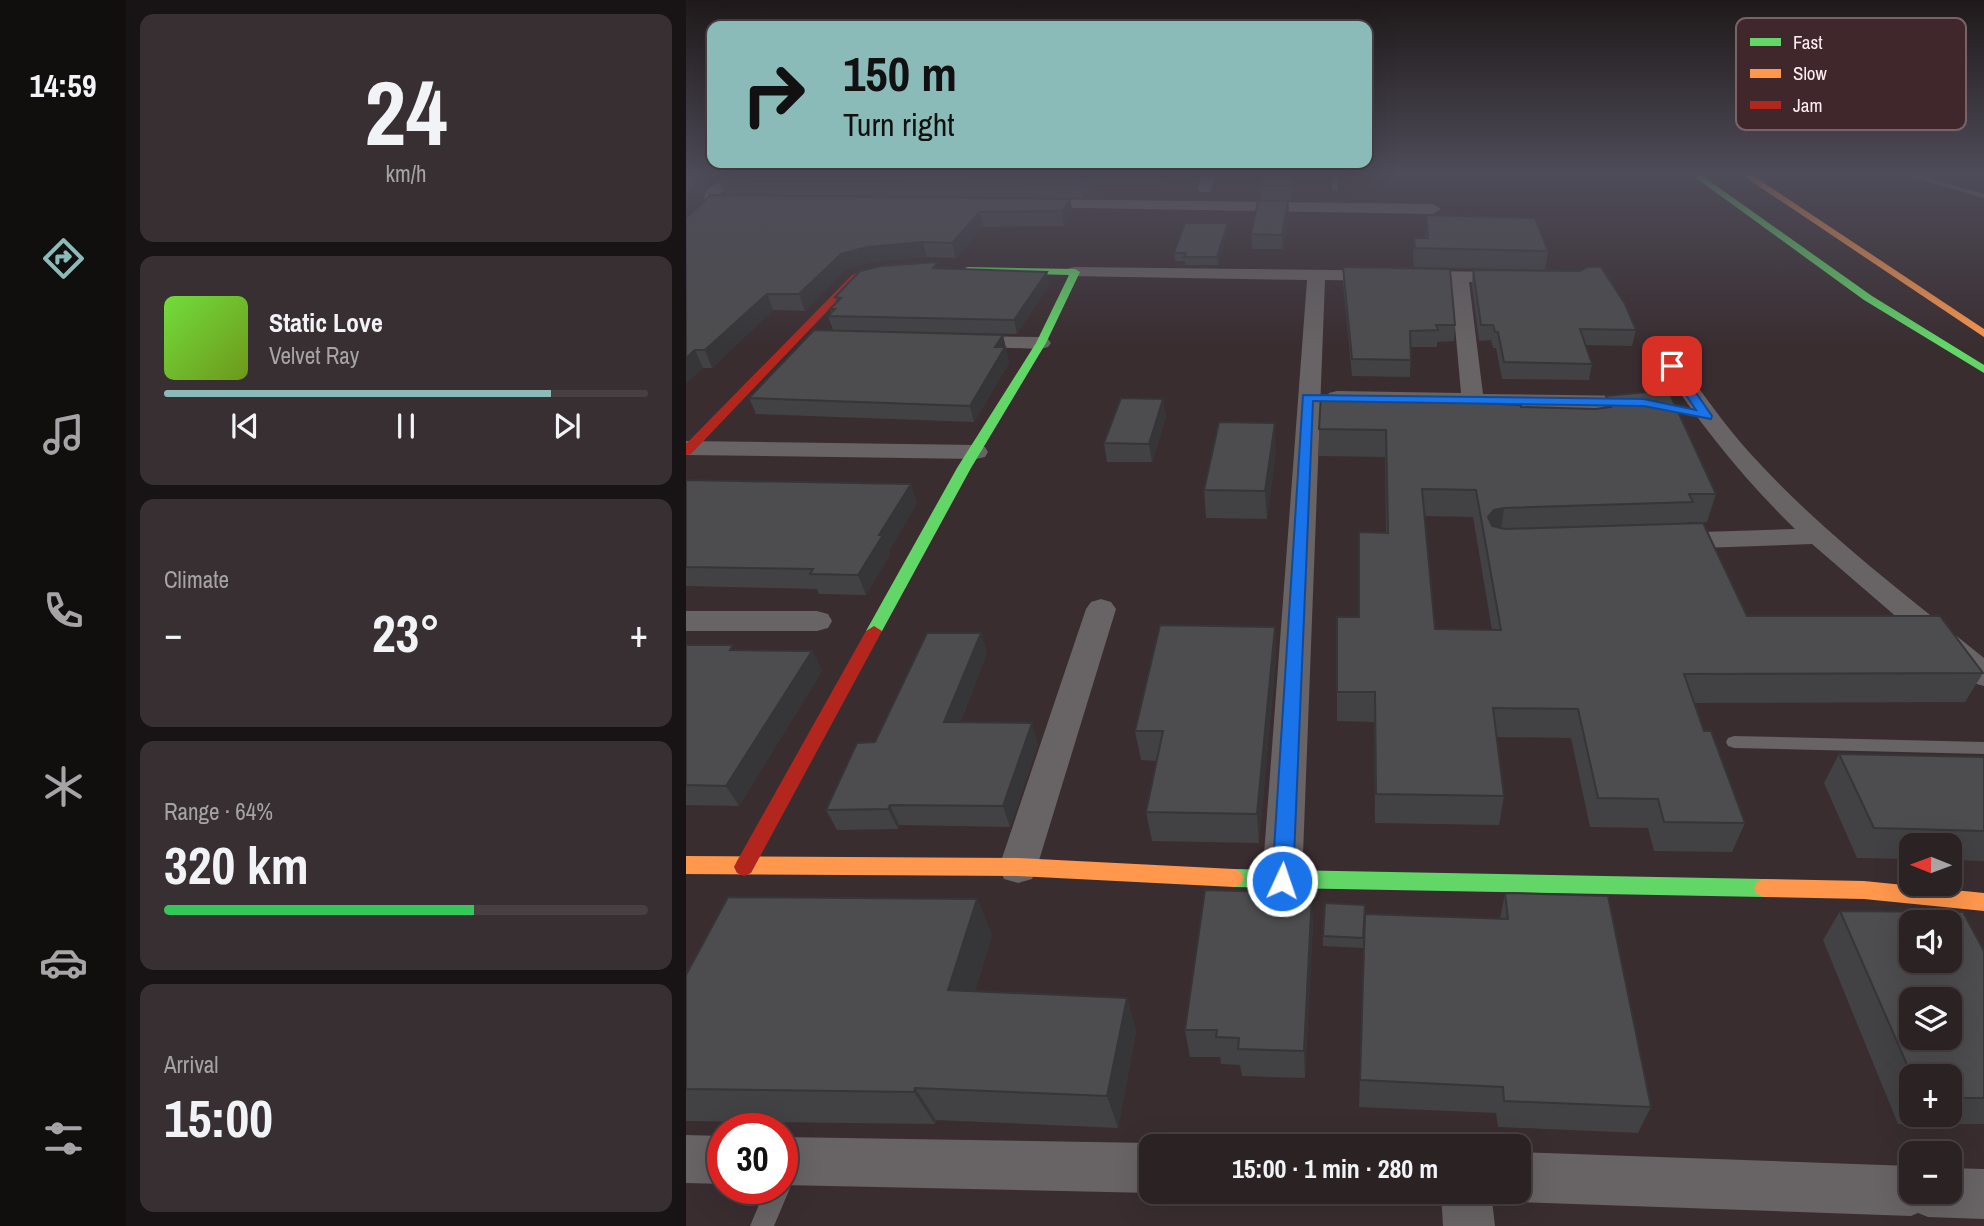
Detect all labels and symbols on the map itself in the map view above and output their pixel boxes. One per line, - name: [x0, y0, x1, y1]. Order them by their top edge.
- legend: [1736, 18, 1966, 130]
- text: Fast: [1793, 29, 1823, 55]
- text: Slow: [1793, 60, 1828, 86]
- text: Jam: [1793, 92, 1822, 118]
- pin: [1642, 336, 1702, 396]
- north arrow: [1899, 833, 1962, 896]
- position arrow: [1245, 844, 1319, 918]
- speed limit sign: 30: [707, 1113, 798, 1204]

